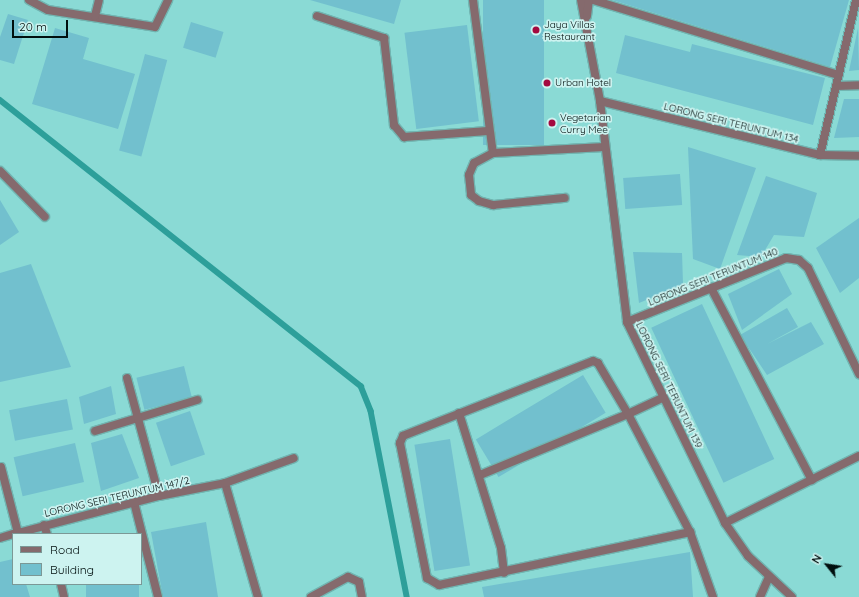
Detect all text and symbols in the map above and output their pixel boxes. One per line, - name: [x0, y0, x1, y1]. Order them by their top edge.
- scale bar: [14, 12, 70, 38]
- place label: Jaya Villas Restaurant: [544, 18, 595, 42]
- text: 20 m: [19, 19, 47, 34]
- marker: Jaya Villas Restaurant: [531, 25, 541, 35]
- place label: Urban Hotel: [555, 77, 611, 89]
- marker: Urban Hotel: [542, 78, 552, 88]
- street label: LORONG SERI TERUNTUM 134: [662, 100, 800, 146]
- place label: Vegetarian Curry Mee: [560, 111, 611, 134]
- marker: Vegetarian Curry Mee: [547, 118, 557, 128]
- street label: LORONG SERI TERUNTUM 140: [646, 245, 780, 309]
- street label: LORONG SERI TERUNTUM 139: [633, 320, 705, 450]
- street label: LORONG SERI TERUNTUM 147/2: [43, 474, 191, 520]
- legend: [12, 533, 142, 585]
- text: Road: [50, 542, 80, 557]
- north arrow: [807, 545, 847, 585]
- text: N: [809, 552, 825, 566]
- text: Building: [50, 562, 94, 577]

